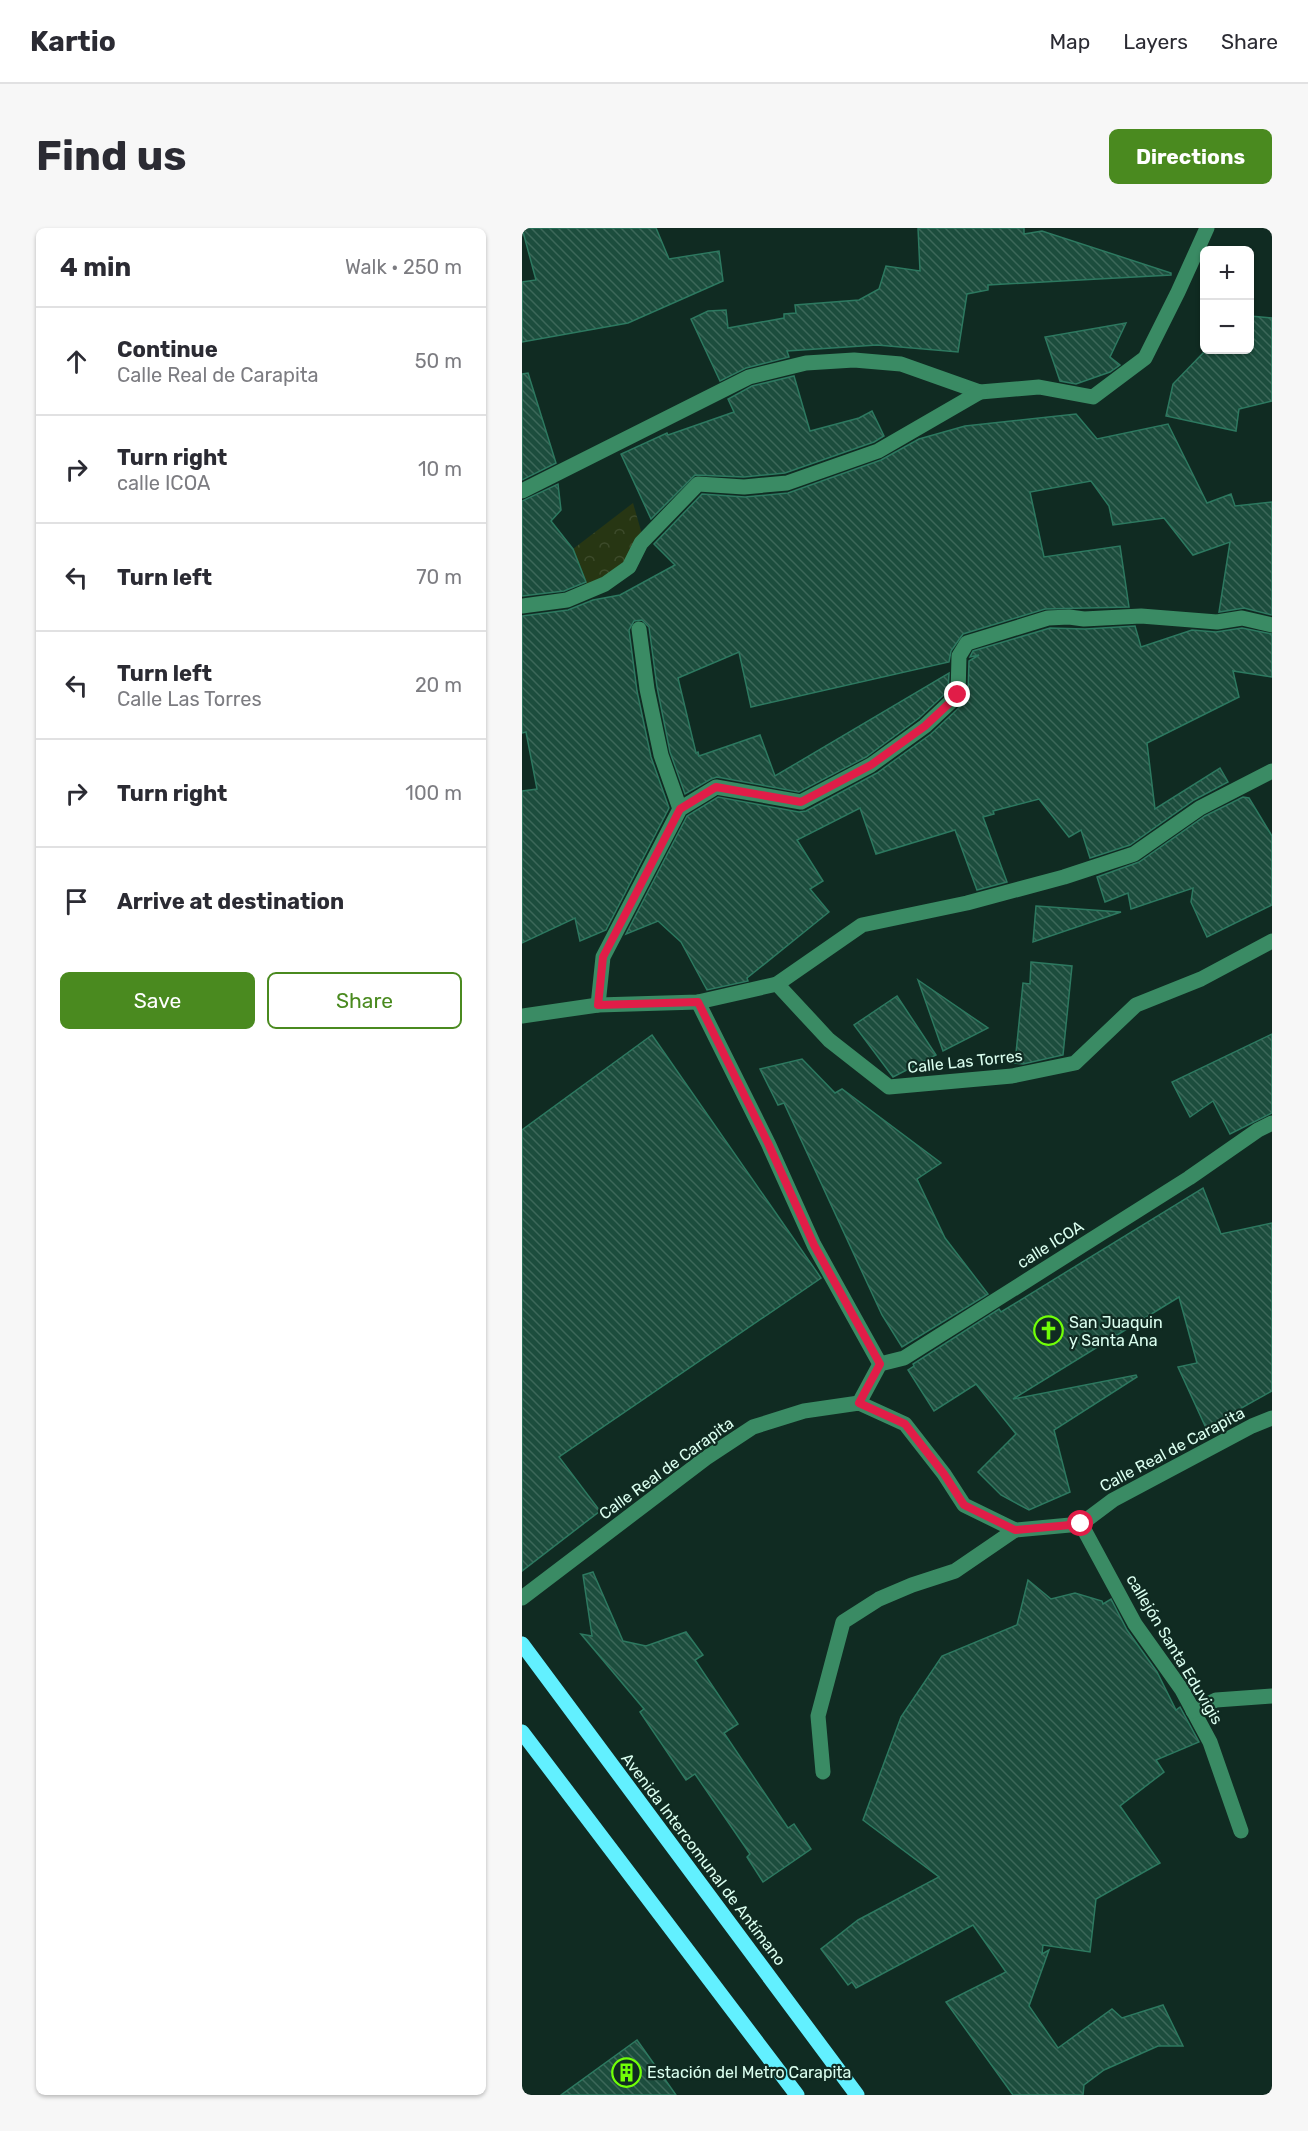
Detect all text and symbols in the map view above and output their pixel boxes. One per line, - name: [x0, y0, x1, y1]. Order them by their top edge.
- text: Kartio: [30, 25, 116, 58]
- text: Map: [1049, 29, 1090, 54]
- text: Layers: [1123, 29, 1188, 54]
- text: Share: [1221, 29, 1278, 54]
- button: Directions: [1109, 129, 1272, 184]
- text: Find us: [36, 131, 187, 181]
- map controls: [1200, 246, 1254, 354]
- button: +: [1200, 246, 1254, 300]
- text: 4 min: [60, 252, 131, 283]
- text: Walk · 250 m: [345, 255, 462, 279]
- button: −: [1200, 300, 1254, 354]
- text: Continue: [117, 336, 218, 363]
- icon: ahead: [60, 345, 93, 378]
- text: 50 m: [415, 349, 462, 373]
- text: Calle Real de Carapita: [117, 363, 319, 387]
- text: Turn right: [117, 444, 227, 471]
- icon: right: [60, 453, 93, 486]
- text: 10 m: [418, 457, 462, 481]
- text: calle ICOA: [117, 471, 210, 495]
- icon: left: [60, 561, 93, 594]
- text: Turn left: [117, 564, 212, 591]
- text: 70 m: [416, 565, 462, 589]
- text: Turn left: [117, 660, 212, 687]
- icon: left: [60, 669, 93, 702]
- text: 20 m: [415, 673, 462, 697]
- route end: [944, 681, 970, 707]
- text: Calle Las Torres: [117, 687, 262, 711]
- icon: right: [60, 777, 93, 810]
- text: Turn right: [117, 780, 227, 807]
- text: 100 m: [405, 781, 462, 805]
- icon: arrive: [60, 885, 93, 918]
- text: Arrive at destination: [117, 888, 344, 915]
- button: Save: [60, 972, 255, 1029]
- button: Share: [267, 972, 462, 1029]
- street label: Calle Las Torres: [907, 1046, 1024, 1077]
- street label: calle ICOA: [1014, 1216, 1087, 1272]
- place label: San Juaquin y Santa Ana: [1069, 1313, 1163, 1350]
- church icon: San Juaquin y Santa Ana: [1032, 1315, 1064, 1347]
- street label: Calle Real de Carapita: [1097, 1403, 1248, 1496]
- street label: Calle Real de Carapita: [595, 1413, 737, 1523]
- route start: [1067, 1510, 1093, 1536]
- street label: callejón Santa Eduvigis: [1122, 1571, 1227, 1728]
- street label: Avenida Intercomunal de Antímano: [617, 1749, 790, 1969]
- building icon: Estación del Metro Carapita: [610, 2056, 642, 2088]
- place label: Estación del Metro Carapita: [647, 2063, 851, 2082]

